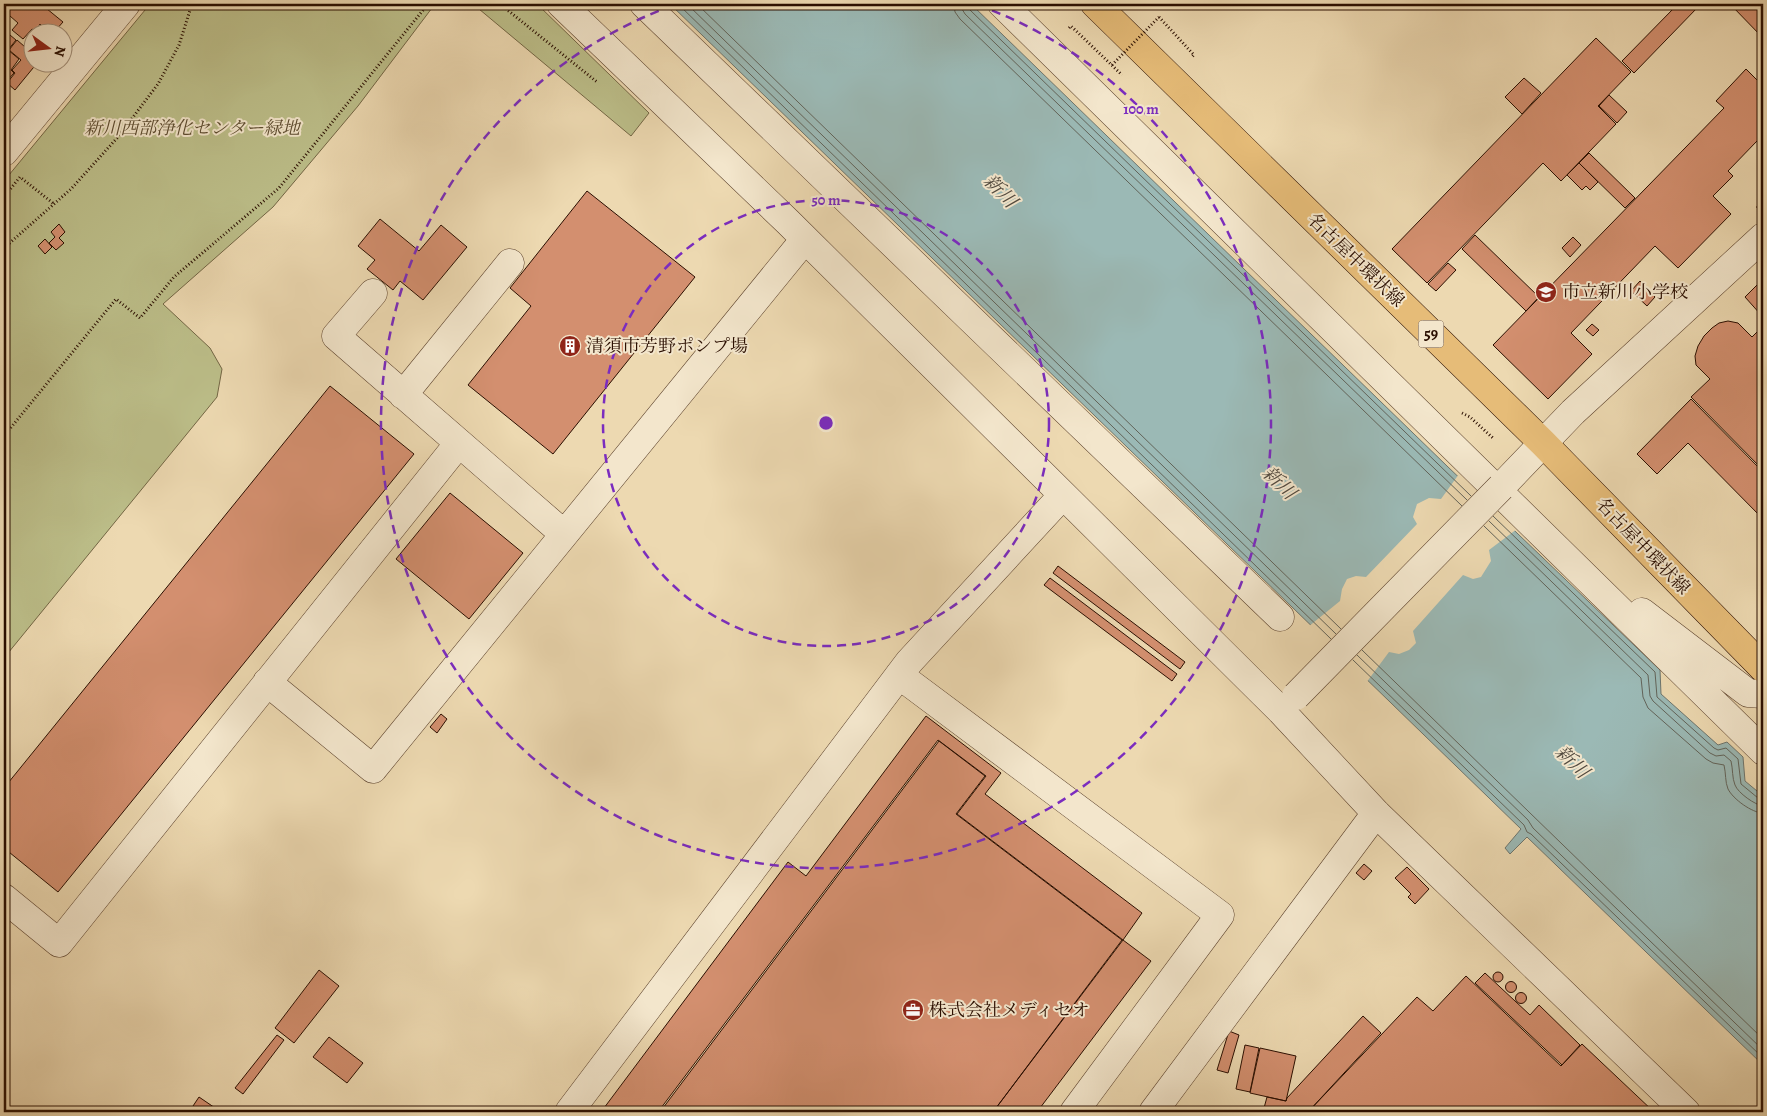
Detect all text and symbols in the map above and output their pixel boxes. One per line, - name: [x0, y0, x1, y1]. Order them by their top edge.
- north arrow: [22, 22, 72, 72]
- text: N: [50, 44, 71, 59]
- text: 100 m: [1123, 99, 1159, 119]
- park label: 新川西部浄化センター緑地: [84, 116, 302, 140]
- water label: 新川: [977, 168, 1024, 215]
- text: 50 m: [811, 190, 841, 210]
- street label: 名古屋中環状線: [1302, 208, 1410, 312]
- school or university icon: 市立新川小学校: [1534, 280, 1558, 304]
- place label: 市立新川小学校: [1562, 280, 1688, 304]
- road number: 59: [1418, 320, 1444, 348]
- building icon: 清須市芳野ポンプ場: [558, 334, 582, 358]
- place label: 清須市芳野ポンプ場: [586, 334, 748, 358]
- centre of rings: [817, 414, 835, 432]
- water label: 新川: [1256, 460, 1303, 507]
- street label: 名古屋中環状線: [1591, 492, 1695, 600]
- water label: 新川: [1549, 739, 1596, 786]
- office icon: 株式会社メディセオ: [901, 998, 925, 1022]
- place label: 株式会社メディセオ: [929, 998, 1090, 1022]

